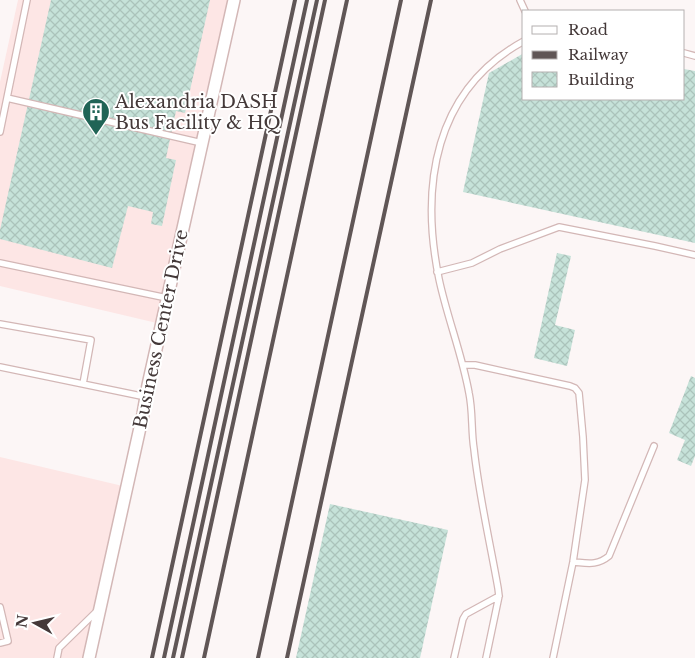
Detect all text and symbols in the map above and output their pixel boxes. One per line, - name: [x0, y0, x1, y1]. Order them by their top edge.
- legend: [522, 10, 685, 100]
- text: Road: [568, 20, 608, 39]
- text: Railway: [568, 45, 629, 64]
- text: Building: [568, 70, 635, 89]
- place label: Alexandria DASH Bus Facility & HQ: [114, 91, 281, 134]
- building icon: Alexandria DASH Bus Facility & HQ: [81, 97, 111, 136]
- street label: Business Center Drive: [129, 227, 193, 431]
- north arrow: [10, 598, 60, 648]
- text: N: [12, 613, 32, 629]

